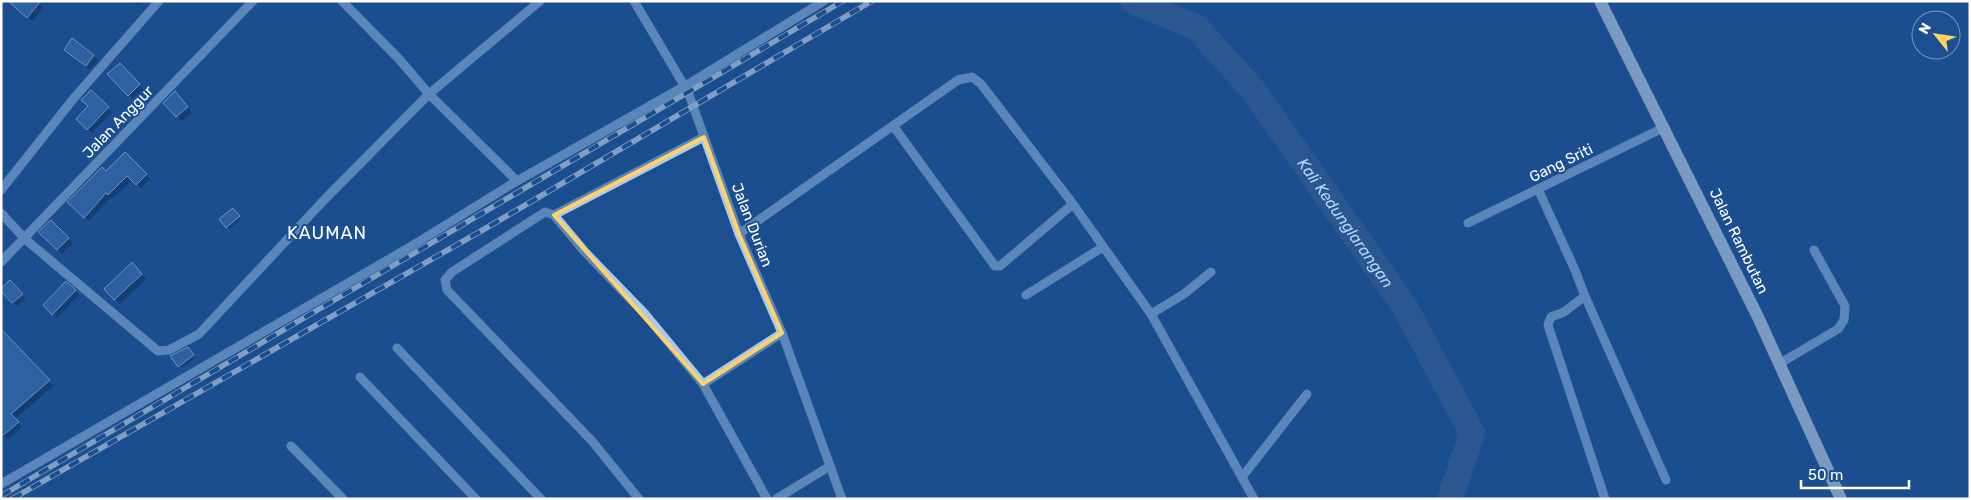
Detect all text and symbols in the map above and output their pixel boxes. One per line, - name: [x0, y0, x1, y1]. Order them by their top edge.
- north arrow: [1911, 10, 1961, 60]
- text: N: [1915, 20, 1935, 37]
- street label: Jalan Anggur: [79, 82, 157, 162]
- street label: Gang Sriti: [1526, 140, 1596, 186]
- water label: Kali Kedunglarangan: [1294, 154, 1397, 291]
- street label: Jalan Durian: [728, 180, 776, 270]
- street label: Jalan Rambutan: [1706, 185, 1772, 297]
- district label: KAUMAN: [287, 222, 367, 244]
- scale bar: [1801, 458, 1908, 490]
- text: 50 m: [1808, 466, 1843, 484]

